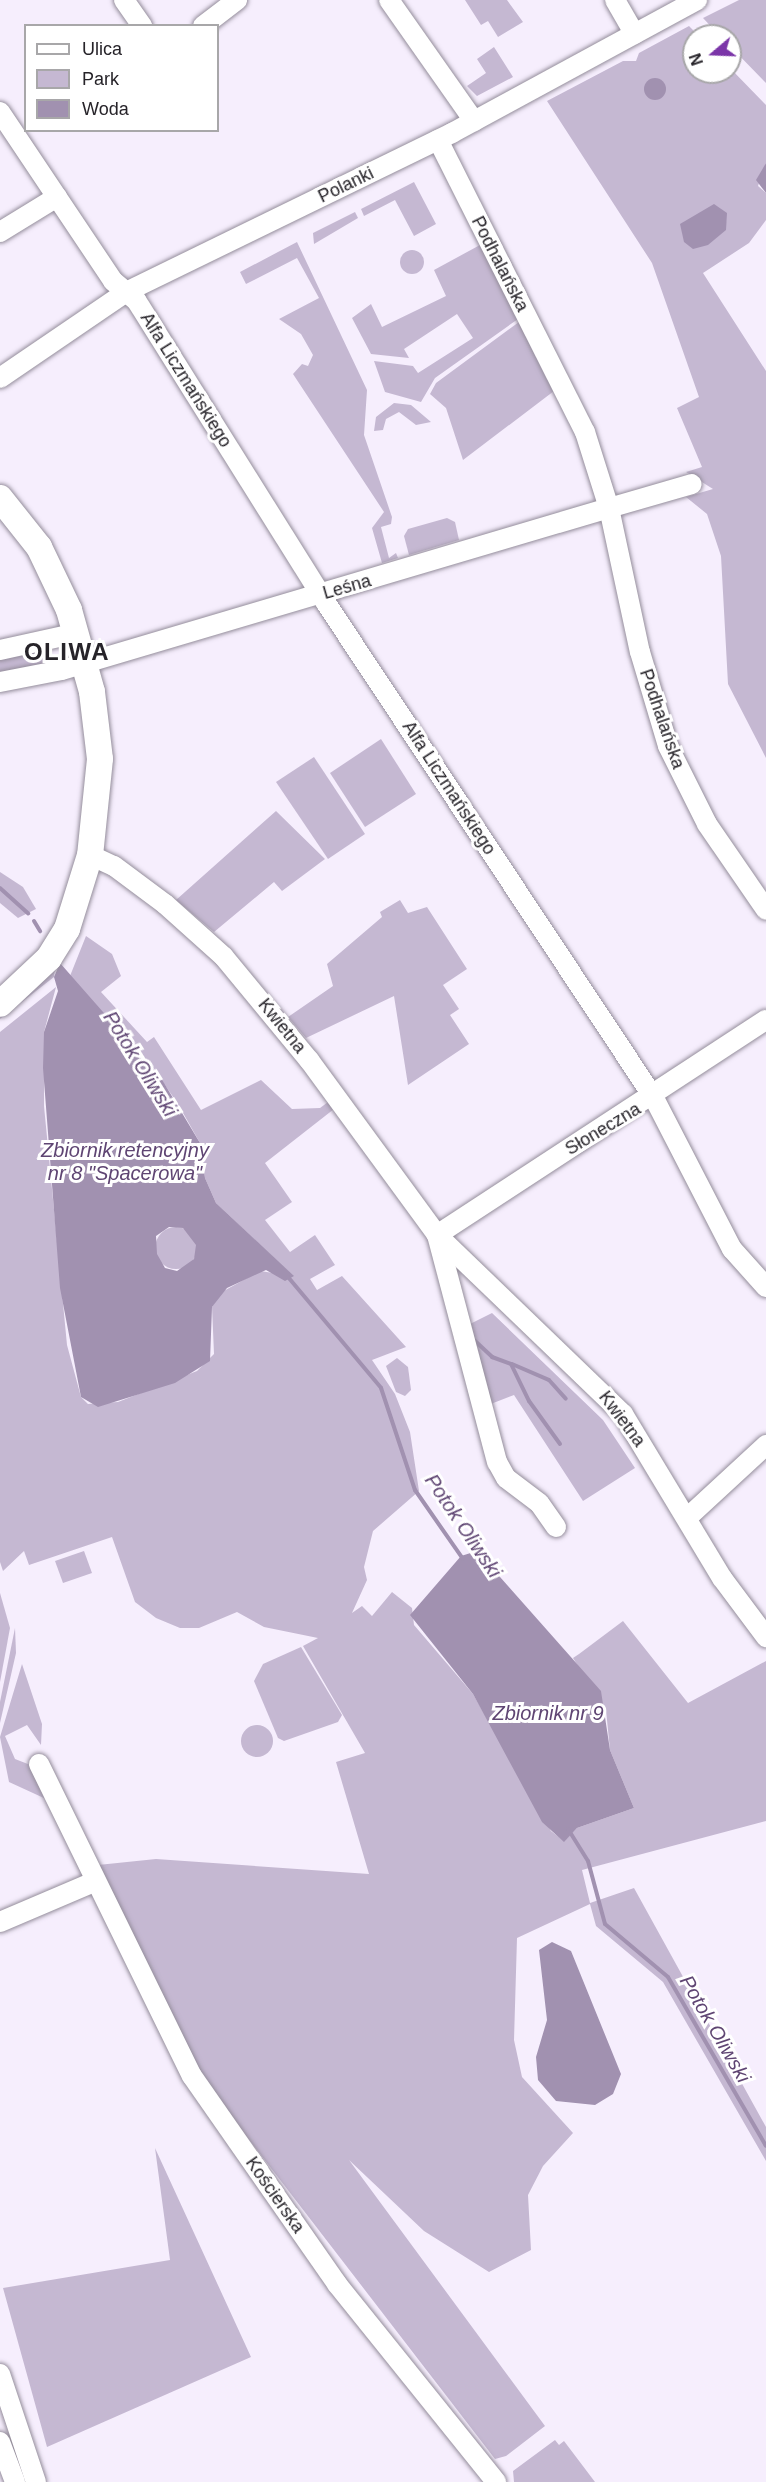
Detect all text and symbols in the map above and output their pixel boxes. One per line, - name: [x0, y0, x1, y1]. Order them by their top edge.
- legend: [24, 24, 219, 132]
- north arrow: [682, 24, 742, 84]
- text: Ulica: [82, 39, 122, 59]
- text: N: [686, 51, 706, 68]
- text: Park: [82, 69, 119, 89]
- text: Woda: [82, 99, 129, 119]
- street label: Polanki: [315, 162, 377, 208]
- street label: Podhalańska: [467, 213, 533, 315]
- street label: Alfa Liczmańskiego: [136, 309, 236, 451]
- street label: Leśna: [320, 570, 374, 604]
- district label: OLIWA: [24, 638, 110, 666]
- street label: Podhalańska: [635, 666, 689, 772]
- street label: Alfa Liczmańskiego: [398, 717, 500, 859]
- street label: Kwietna: [253, 994, 311, 1058]
- water label: Potok Oliwski: [98, 1007, 182, 1121]
- street label: Słoneczna: [561, 1098, 645, 1160]
- water label: Zbiornik retencyjny nr 8 "Spacerowa": [41, 1139, 209, 1186]
- street label: Kwietna: [594, 1387, 650, 1451]
- water label: Potok Oliwski: [419, 1470, 507, 1582]
- water label: Zbiornik nr 9: [492, 1701, 604, 1725]
- water label: Potok Oliwski: [675, 1971, 755, 2087]
- street label: Kościerska: [241, 2153, 309, 2237]

